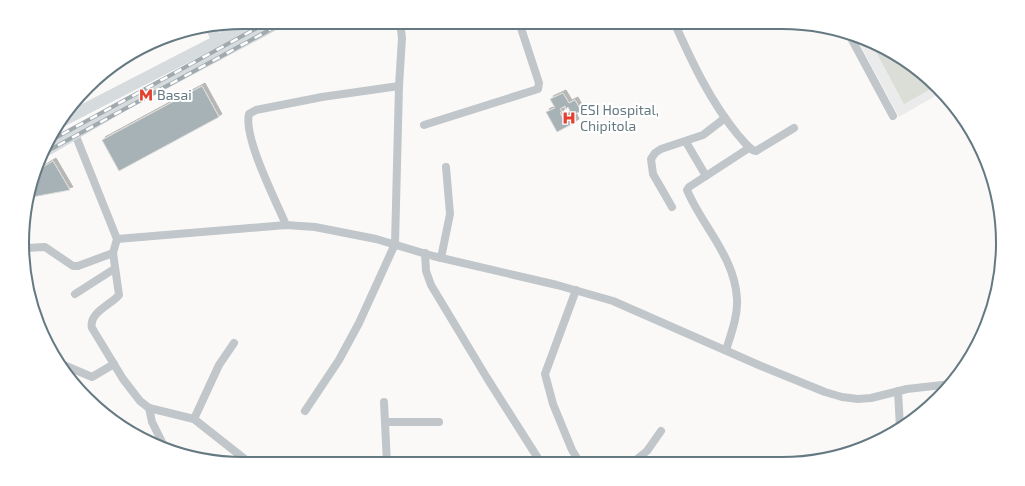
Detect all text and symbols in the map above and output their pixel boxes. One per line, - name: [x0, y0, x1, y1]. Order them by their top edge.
- place label: Basai: [157, 86, 192, 103]
- metro station icon: Basai: [138, 87, 154, 103]
- place label: ESI Hospital, Chipitola: [580, 101, 659, 134]
- hospital icon: ESI Hospital, Chipitola: [561, 110, 577, 126]

